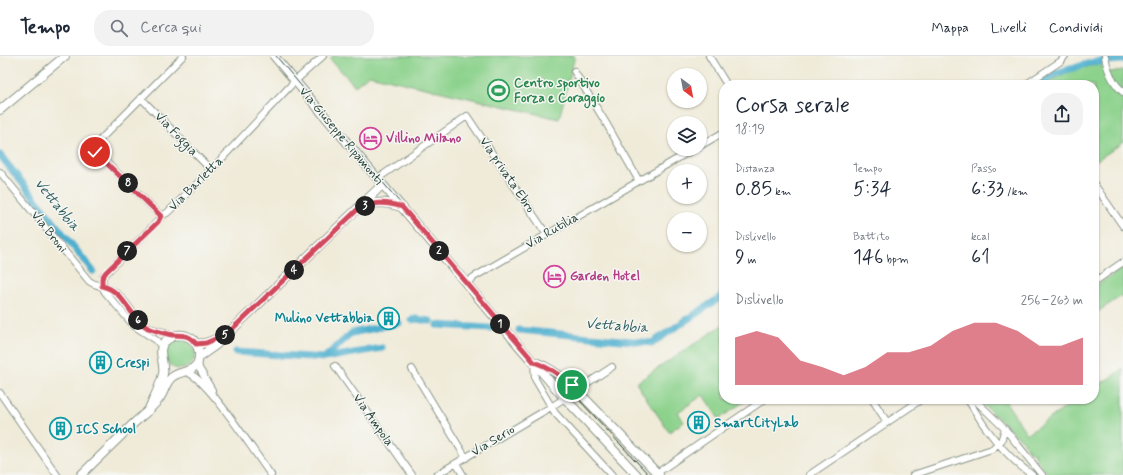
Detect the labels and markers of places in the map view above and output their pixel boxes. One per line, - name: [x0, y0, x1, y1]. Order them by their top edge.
- place label: Centro sportivo Forza e Coraggio: [514, 75, 605, 109]
- sports icon: Centro sportivo Forza e Coraggio: [486, 77, 512, 103]
- hotel icon: Villino Milano: [357, 125, 383, 151]
- place label: Villino Milano: [386, 130, 462, 147]
- pin: [78, 135, 112, 169]
- pin: 8: [118, 173, 138, 193]
- pin: 3: [355, 196, 375, 216]
- pin: 7: [117, 241, 137, 261]
- pin: 2: [429, 241, 449, 261]
- pin: 4: [284, 260, 304, 280]
- hotel icon: Garden Hotel: [542, 263, 568, 289]
- place label: Garden Hotel: [570, 268, 640, 285]
- building icon: Mulino Vettabbia: [376, 305, 402, 331]
- pin: 6: [128, 310, 148, 330]
- place label: Mulino Vettabbia: [275, 310, 375, 327]
- pin: 1: [490, 314, 510, 334]
- pin: 5: [215, 325, 235, 345]
- building icon: Crespi: [88, 350, 114, 376]
- place label: Crespi: [116, 355, 150, 372]
- pin: [555, 368, 589, 402]
- building icon: SmartCityLab: [686, 410, 712, 436]
- place label: SmartCityLab: [714, 415, 798, 432]
- building icon: ICS School: [48, 416, 74, 442]
- place label: ICS School: [76, 421, 136, 438]

